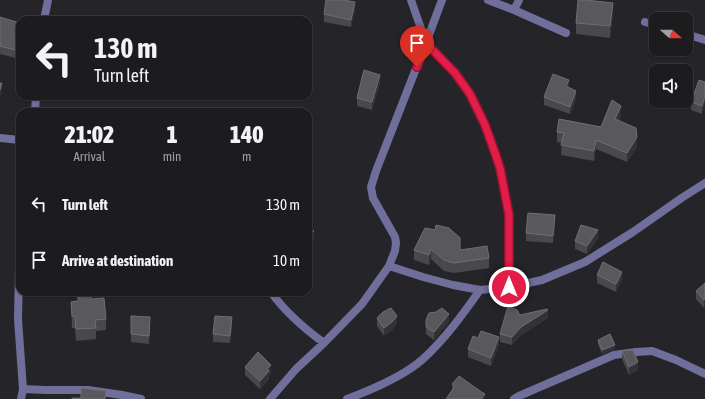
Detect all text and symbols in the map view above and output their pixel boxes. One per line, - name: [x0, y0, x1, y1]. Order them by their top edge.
- north arrow: [649, 12, 693, 56]
- map controls: [649, 12, 693, 108]
- pin: [400, 26, 434, 67]
- icon: left: [28, 32, 80, 84]
- text: 130 m: [94, 32, 157, 64]
- icon: arrive: [406, 32, 428, 54]
- button: sound: [649, 64, 693, 108]
- text: Turn left: [94, 65, 149, 86]
- text: 21:02: [64, 121, 114, 148]
- text: 1: [166, 121, 178, 148]
- text: 140: [230, 121, 264, 148]
- text: Arrival: [73, 149, 105, 164]
- text: min: [163, 149, 181, 164]
- text: m: [242, 149, 251, 164]
- icon: left: [28, 193, 50, 215]
- text: Turn left: [62, 196, 108, 213]
- text: 130 m: [266, 196, 300, 213]
- icon: arrive: [28, 249, 50, 271]
- text: Arrive at destination: [62, 252, 173, 269]
- text: 10 m: [273, 252, 300, 269]
- position arrow: [488, 266, 530, 308]

